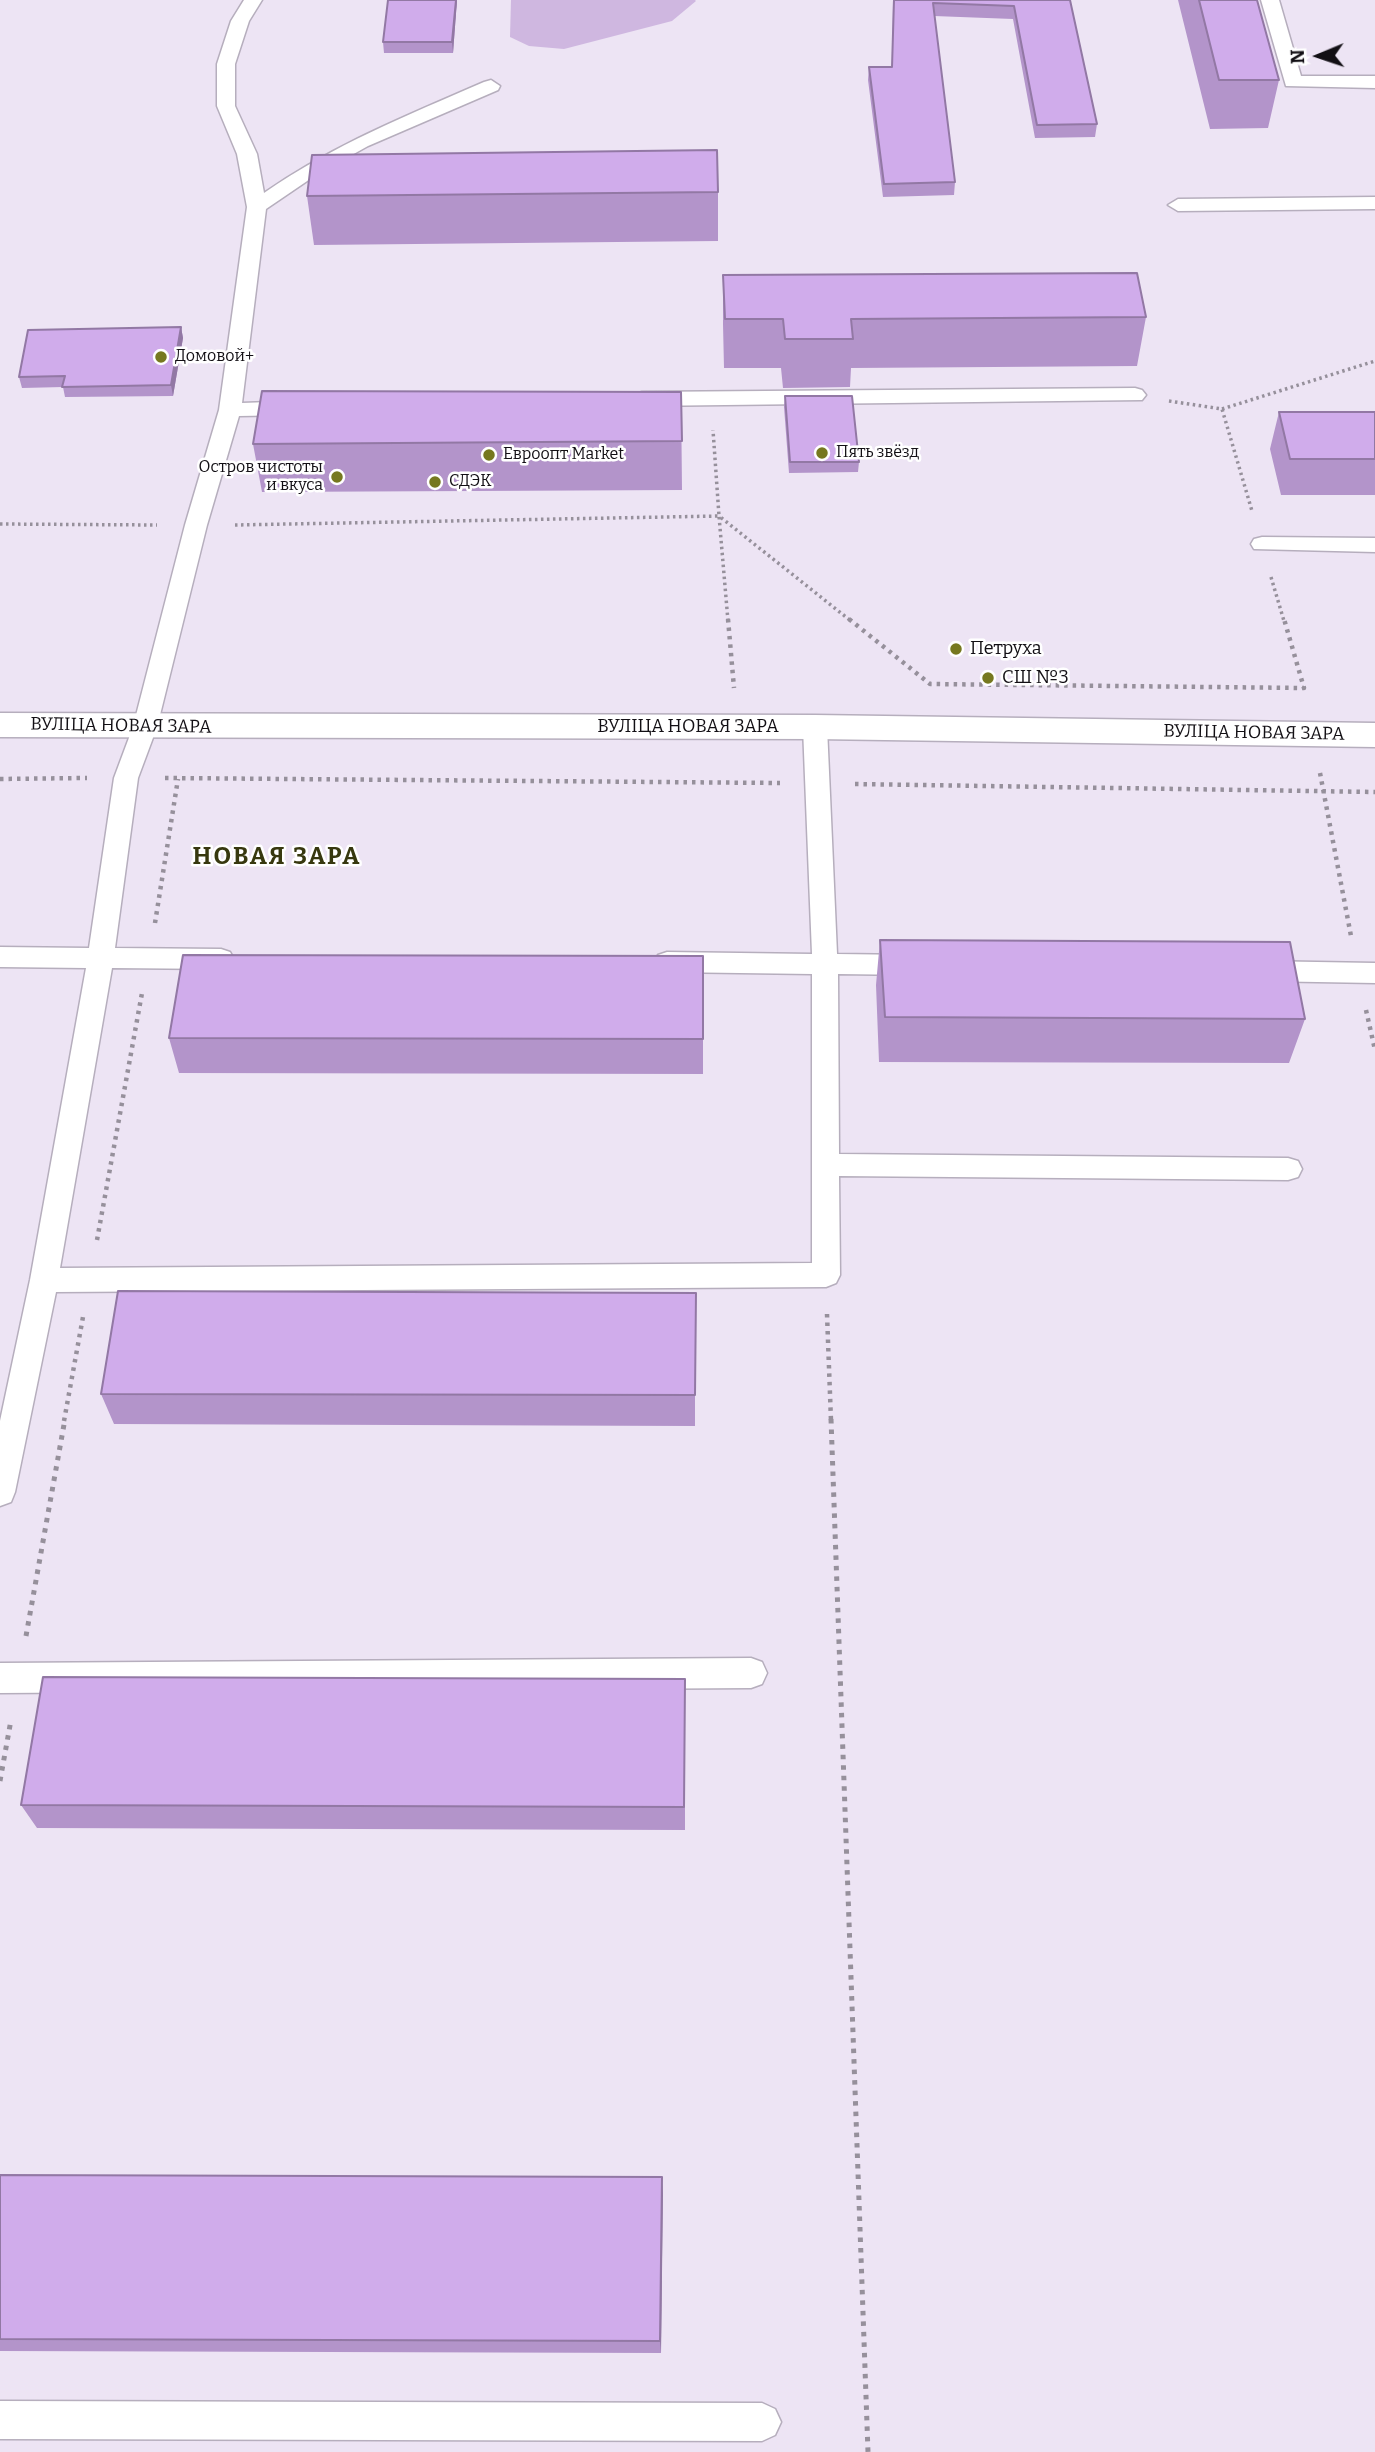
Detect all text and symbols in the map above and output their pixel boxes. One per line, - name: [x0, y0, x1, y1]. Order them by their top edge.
- north arrow: [1284, 21, 1354, 91]
- text: N: [1286, 49, 1309, 64]
- place label: Домовой+: [175, 347, 254, 367]
- marker: Домовой+: [153, 349, 169, 365]
- place label: Пять звёзд: [836, 443, 919, 463]
- place label: Евроопт Market: [503, 445, 624, 465]
- marker: Пять звёзд: [814, 445, 830, 461]
- marker: Евроопт Market: [481, 447, 497, 463]
- place label: Остров чистоты и вкуса: [199, 458, 323, 496]
- marker: Остров чистоты и вкуса: [329, 469, 345, 485]
- place label: СДЭК: [449, 472, 492, 492]
- marker: СДЭК: [427, 474, 443, 490]
- place label: Петруха: [970, 638, 1042, 660]
- marker: Петруха: [948, 641, 964, 657]
- place label: СШ №3: [1002, 667, 1069, 689]
- marker: СШ №3: [980, 670, 996, 686]
- street label: ВУЛІЦА НОВАЯ ЗАРА: [30, 714, 212, 738]
- street label: ВУЛІЦА НОВАЯ ЗАРА: [597, 716, 779, 738]
- street label: ВУЛІЦА НОВАЯ ЗАРА: [1163, 721, 1345, 745]
- district label: НОВАЯ ЗАРА: [194, 843, 360, 871]

